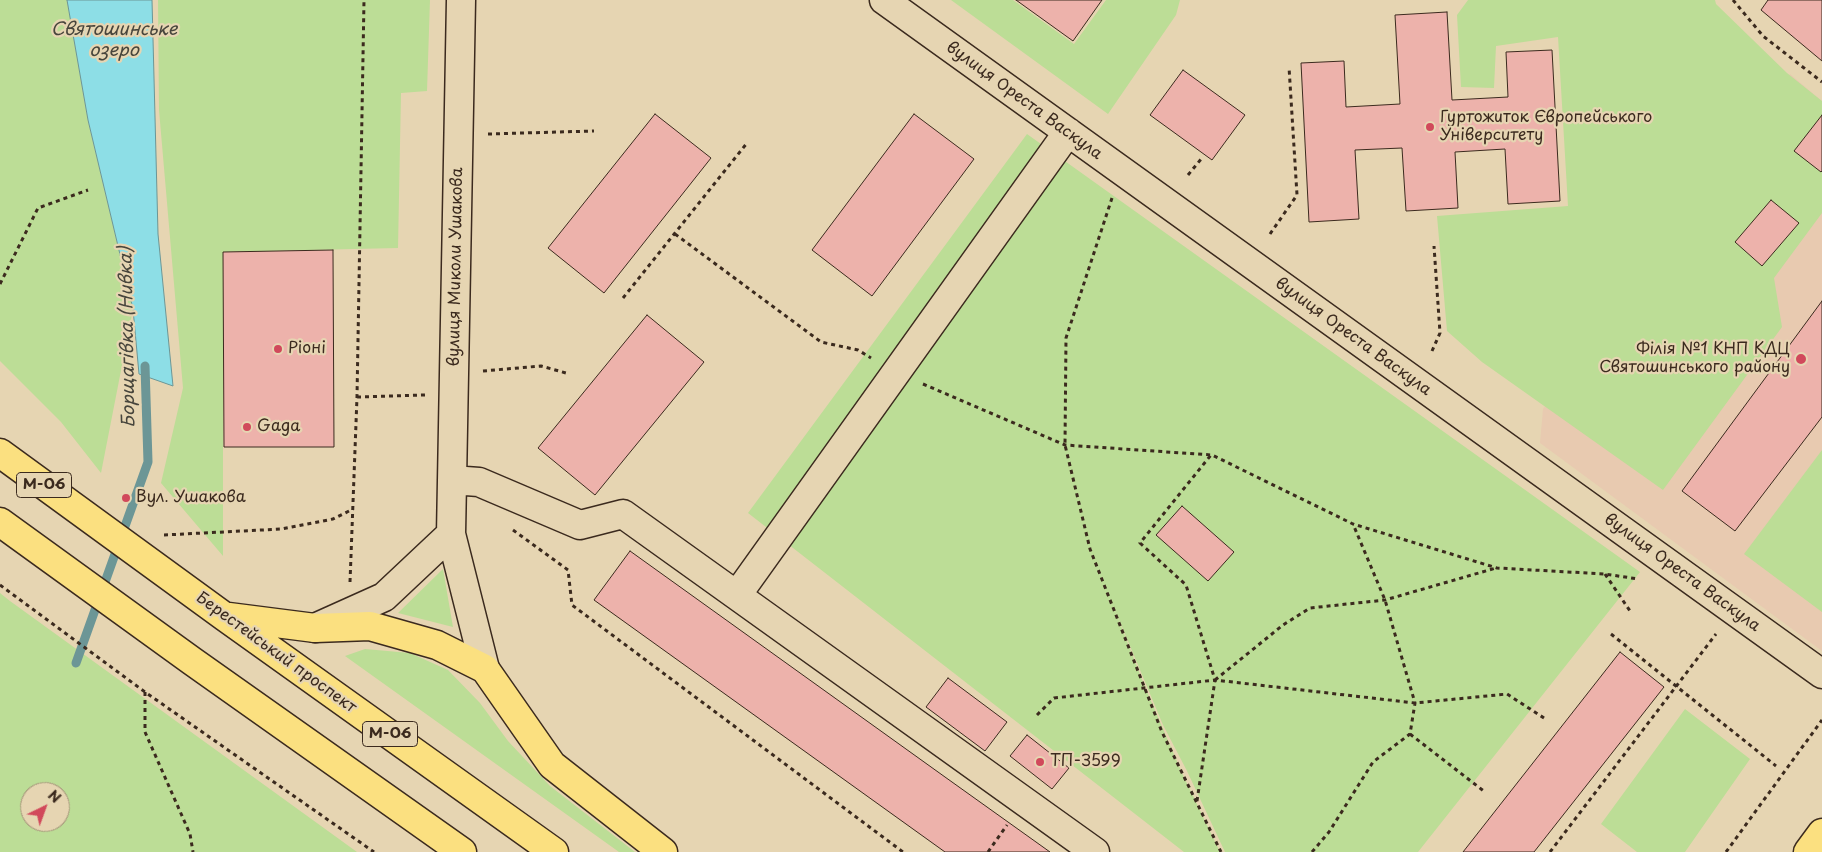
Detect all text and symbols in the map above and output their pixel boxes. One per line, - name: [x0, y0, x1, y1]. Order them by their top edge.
- water label: Святошинське озеро: [51, 19, 177, 62]
- street label: вулиця Ореста Васкула: [942, 38, 1106, 164]
- place label: Гуртожиток Європейського Університету: [1440, 108, 1652, 146]
- marker: Гуртожиток Європейського Університету: [1424, 121, 1436, 133]
- street label: вулиця Миколи Ушакова: [445, 167, 467, 367]
- water label: Борщагівка (Нивка): [116, 246, 140, 428]
- street label: вулиця Ореста Васкула: [1271, 274, 1435, 400]
- place label: Ріоні: [288, 339, 326, 359]
- place label: Філія №1 КНП КДЦ Святошинського району: [1599, 340, 1790, 378]
- marker: Ріоні: [272, 343, 284, 355]
- marker: Філія №1 КНП КДЦ Святошинського району: [1794, 352, 1808, 366]
- place label: Gaga: [257, 417, 300, 437]
- marker: Gaga: [241, 421, 253, 433]
- road number: М-06: [17, 472, 72, 498]
- place label: Вул. Ушакова: [136, 488, 246, 508]
- marker: Вул. Ушакова: [120, 492, 132, 504]
- street label: вулиця Ореста Васкула: [1600, 510, 1764, 636]
- street label: Берестейський проспект: [192, 588, 360, 718]
- road number: М-06: [362, 722, 418, 746]
- place label: ТП-3599: [1050, 752, 1121, 772]
- marker: ТП-3599: [1034, 756, 1046, 768]
- north arrow: [20, 782, 70, 832]
- text: N: [44, 785, 66, 808]

